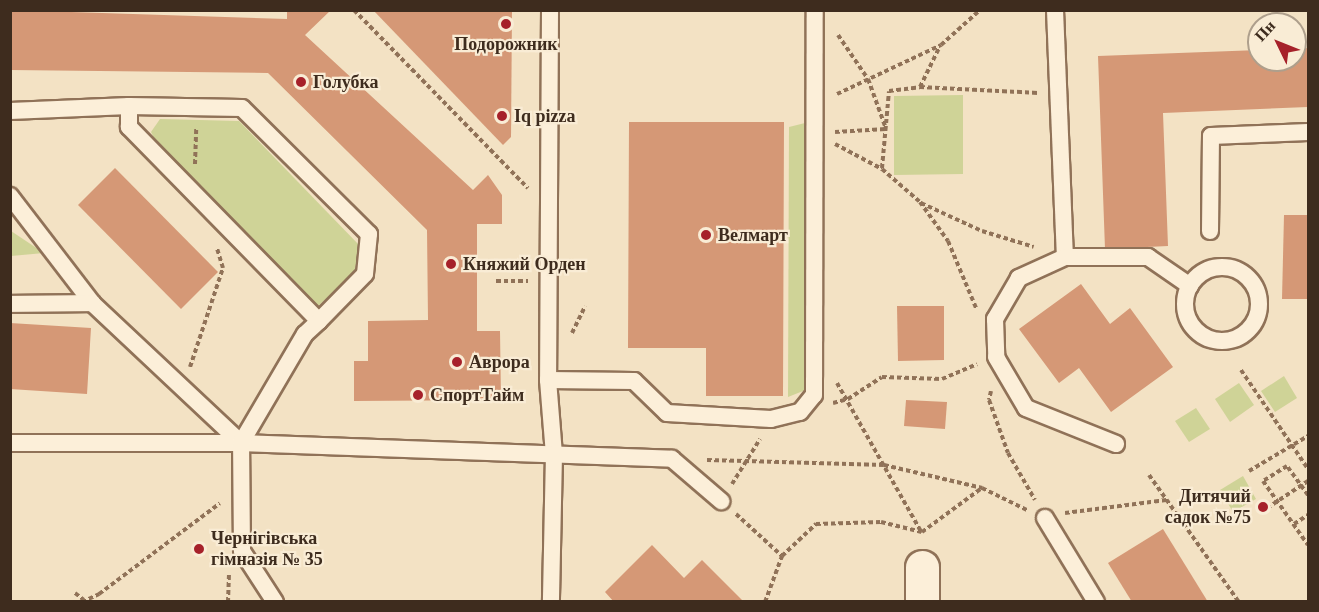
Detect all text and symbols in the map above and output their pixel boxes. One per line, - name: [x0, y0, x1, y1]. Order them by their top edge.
- north arrow: [1247, 12, 1307, 72]
- marker: Подорожник: [499, 17, 513, 31]
- text: Пн: [1251, 17, 1279, 44]
- place label: Подорожник: [454, 33, 558, 55]
- place label: Голубка: [313, 71, 379, 93]
- marker: Голубка: [294, 75, 308, 89]
- place label: Iq pizza: [514, 105, 576, 127]
- marker: Iq pizza: [495, 109, 509, 123]
- place label: Велмарт: [718, 224, 788, 246]
- marker: Велмарт: [699, 228, 713, 242]
- place label: Княжий Орден: [463, 253, 586, 275]
- marker: Княжий Орден: [444, 257, 458, 271]
- place label: Аврора: [469, 351, 530, 373]
- marker: Аврора: [450, 355, 464, 369]
- place label: СпортТайм: [430, 384, 524, 406]
- marker: СпортТайм: [411, 388, 425, 402]
- place label: Дитячий садок №75: [1165, 486, 1251, 528]
- marker: Дитячий садок №75: [1256, 500, 1270, 514]
- place label: Чернігівська гімназія № 35: [211, 528, 323, 570]
- marker: Чернігівська гімназія № 35: [192, 542, 206, 556]

